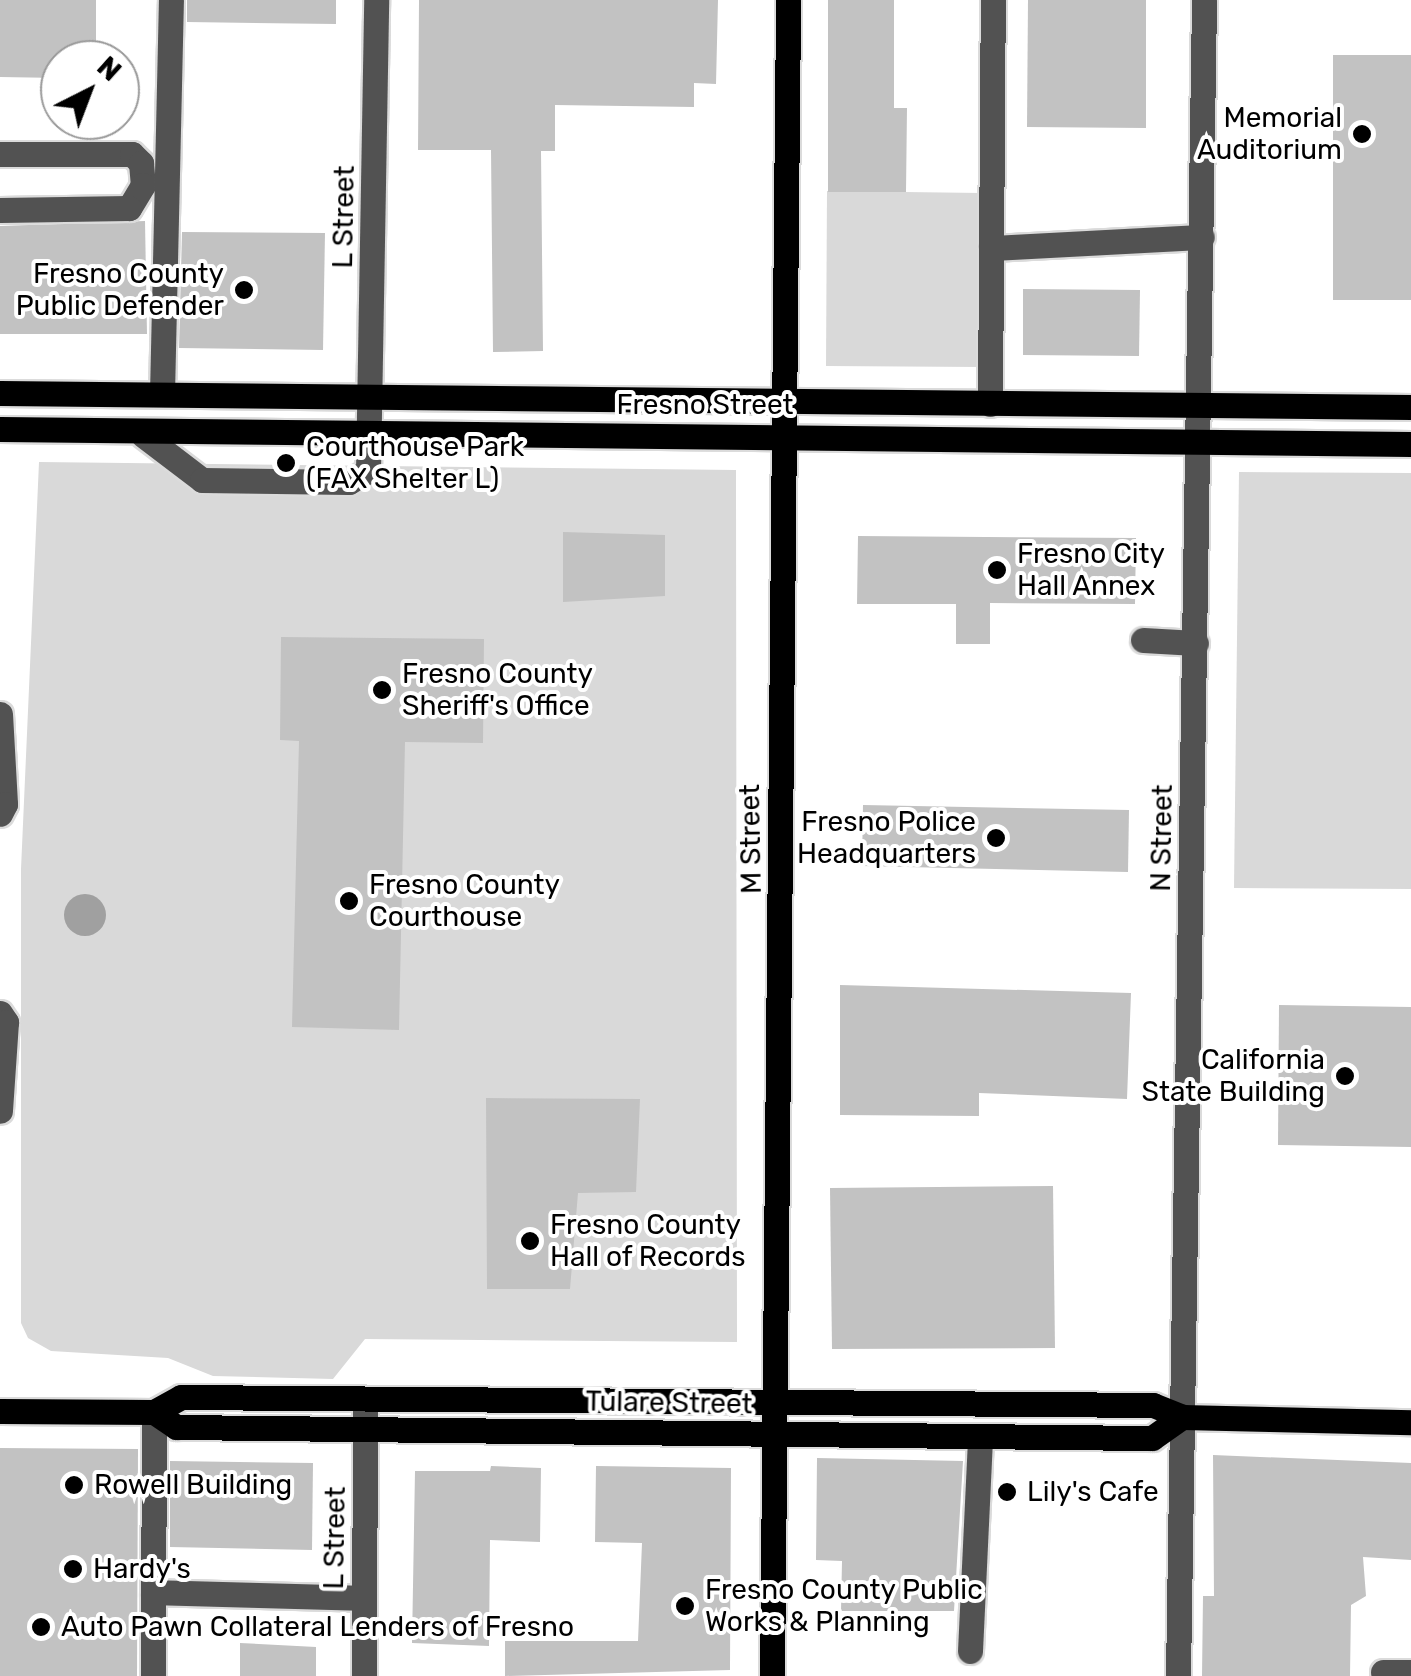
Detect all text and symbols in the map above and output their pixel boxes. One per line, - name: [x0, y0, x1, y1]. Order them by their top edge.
- north arrow: [40, 40, 140, 140]
- text: N: [91, 50, 128, 88]
- place label: Memorial Auditorium: [1197, 101, 1342, 167]
- marker: Memorial Auditorium: [1351, 123, 1373, 145]
- street label: L Street: [326, 165, 362, 269]
- place label: Fresno County Public Defender: [16, 257, 224, 323]
- marker: Fresno County Public Defender: [233, 279, 255, 301]
- street label: Fresno Street: [616, 388, 794, 422]
- place label: Courthouse Park (FAX Shelter L): [306, 430, 524, 496]
- marker: Courthouse Park (FAX Shelter L): [275, 452, 297, 474]
- place label: Fresno City Hall Annex: [1017, 537, 1165, 603]
- marker: Fresno City Hall Annex: [986, 559, 1008, 581]
- place label: Fresno County Sheriff's Office: [402, 657, 593, 723]
- marker: Fresno County Sheriff's Office: [371, 679, 393, 701]
- street label: M Street: [733, 784, 769, 894]
- street label: N Street: [1144, 784, 1180, 892]
- place label: Fresno Police Headquarters: [797, 805, 976, 871]
- marker: Fresno Police Headquarters: [985, 827, 1007, 849]
- place label: Fresno County Courthouse: [369, 868, 560, 934]
- marker: Fresno County Courthouse: [338, 890, 360, 912]
- place label: California State Building: [1142, 1043, 1325, 1109]
- marker: California State Building: [1334, 1065, 1356, 1087]
- place label: Fresno County Hall of Records: [550, 1208, 746, 1274]
- marker: Fresno County Hall of Records: [519, 1230, 541, 1252]
- street label: Tulare Street: [585, 1385, 753, 1421]
- place label: Rowell Building: [94, 1468, 292, 1502]
- marker: Rowell Building: [63, 1474, 85, 1496]
- place label: Lily's Cafe: [1027, 1475, 1159, 1509]
- marker: Lily's Cafe: [996, 1481, 1018, 1503]
- street label: L Street: [317, 1486, 353, 1590]
- place label: Hardy's: [93, 1552, 191, 1586]
- marker: Hardy's: [62, 1558, 84, 1580]
- place label: Fresno County Public Works & Planning: [705, 1573, 983, 1639]
- marker: Fresno County Public Works & Planning: [674, 1595, 696, 1617]
- place label: Auto Pawn Collateral Lenders of Fresno: [61, 1610, 575, 1644]
- marker: Auto Pawn Collateral Lenders of Fresno: [30, 1616, 52, 1638]

